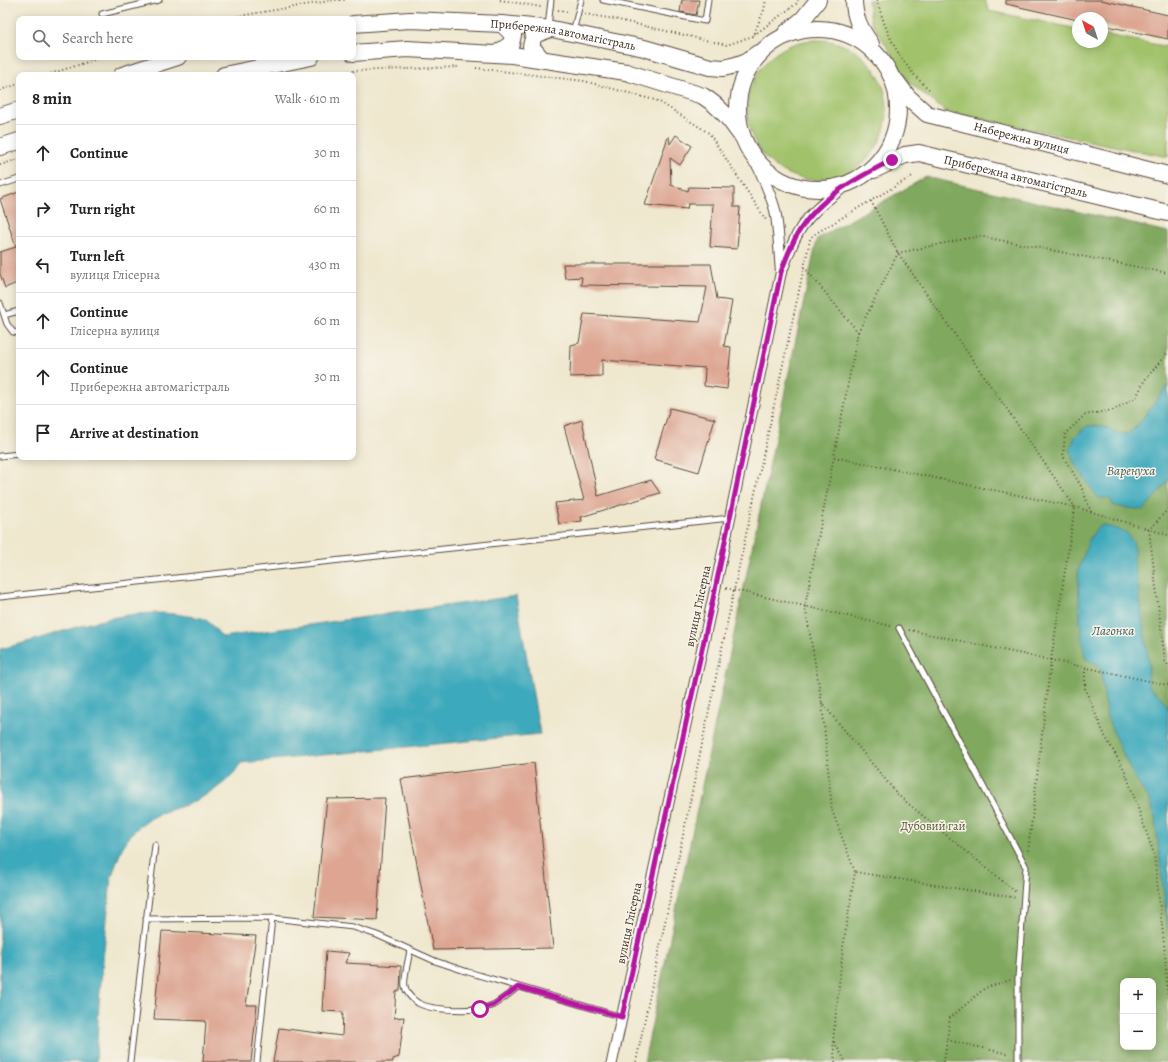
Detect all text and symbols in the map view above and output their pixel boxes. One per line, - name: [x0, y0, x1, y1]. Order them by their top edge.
- north arrow: [1072, 12, 1108, 48]
- street label: Прибережна автомагістраль: [490, 15, 638, 54]
- search box: [16, 16, 356, 60]
- icon: search: [30, 27, 52, 49]
- text: Search here: [62, 28, 133, 48]
- text: 8 min: [32, 87, 72, 110]
- text: Walk · 610 m: [275, 90, 340, 107]
- street label: Набережна вулиця: [972, 118, 1071, 158]
- icon: ahead: [32, 142, 54, 164]
- text: Continue: [70, 143, 128, 163]
- text: 30 m: [314, 144, 340, 161]
- route end: [883, 151, 901, 169]
- street label: Прибережна автомагістраль: [942, 151, 1090, 202]
- icon: right: [32, 198, 54, 220]
- text: Turn right: [70, 199, 135, 219]
- text: 60 m: [314, 200, 340, 217]
- text: Turn left: [70, 246, 125, 266]
- icon: left: [32, 254, 54, 276]
- text: 430 m: [308, 256, 340, 273]
- text: вулиця Глісерна: [70, 266, 160, 283]
- text: Continue: [70, 302, 128, 322]
- icon: ahead: [32, 310, 54, 332]
- text: 60 m: [314, 312, 340, 329]
- text: Глісерна вулиця: [70, 322, 160, 339]
- text: Continue: [70, 358, 128, 378]
- icon: ahead: [32, 366, 54, 388]
- text: 30 m: [314, 368, 340, 385]
- text: Прибережна автомагістраль: [70, 378, 230, 395]
- icon: arrive: [32, 422, 54, 444]
- text: Arrive at destination: [70, 423, 199, 443]
- water label: Варенуха: [1107, 462, 1155, 479]
- street label: вулиця Глісерна: [682, 563, 715, 648]
- water label: Лагонка: [1091, 622, 1134, 639]
- park label: Дубовий гай: [900, 818, 966, 834]
- street label: вулиця Глісерна: [613, 880, 646, 965]
- map controls: [1120, 978, 1156, 1050]
- button: +: [1120, 978, 1156, 1014]
- route start: [471, 1000, 489, 1018]
- button: −: [1120, 1014, 1156, 1050]

